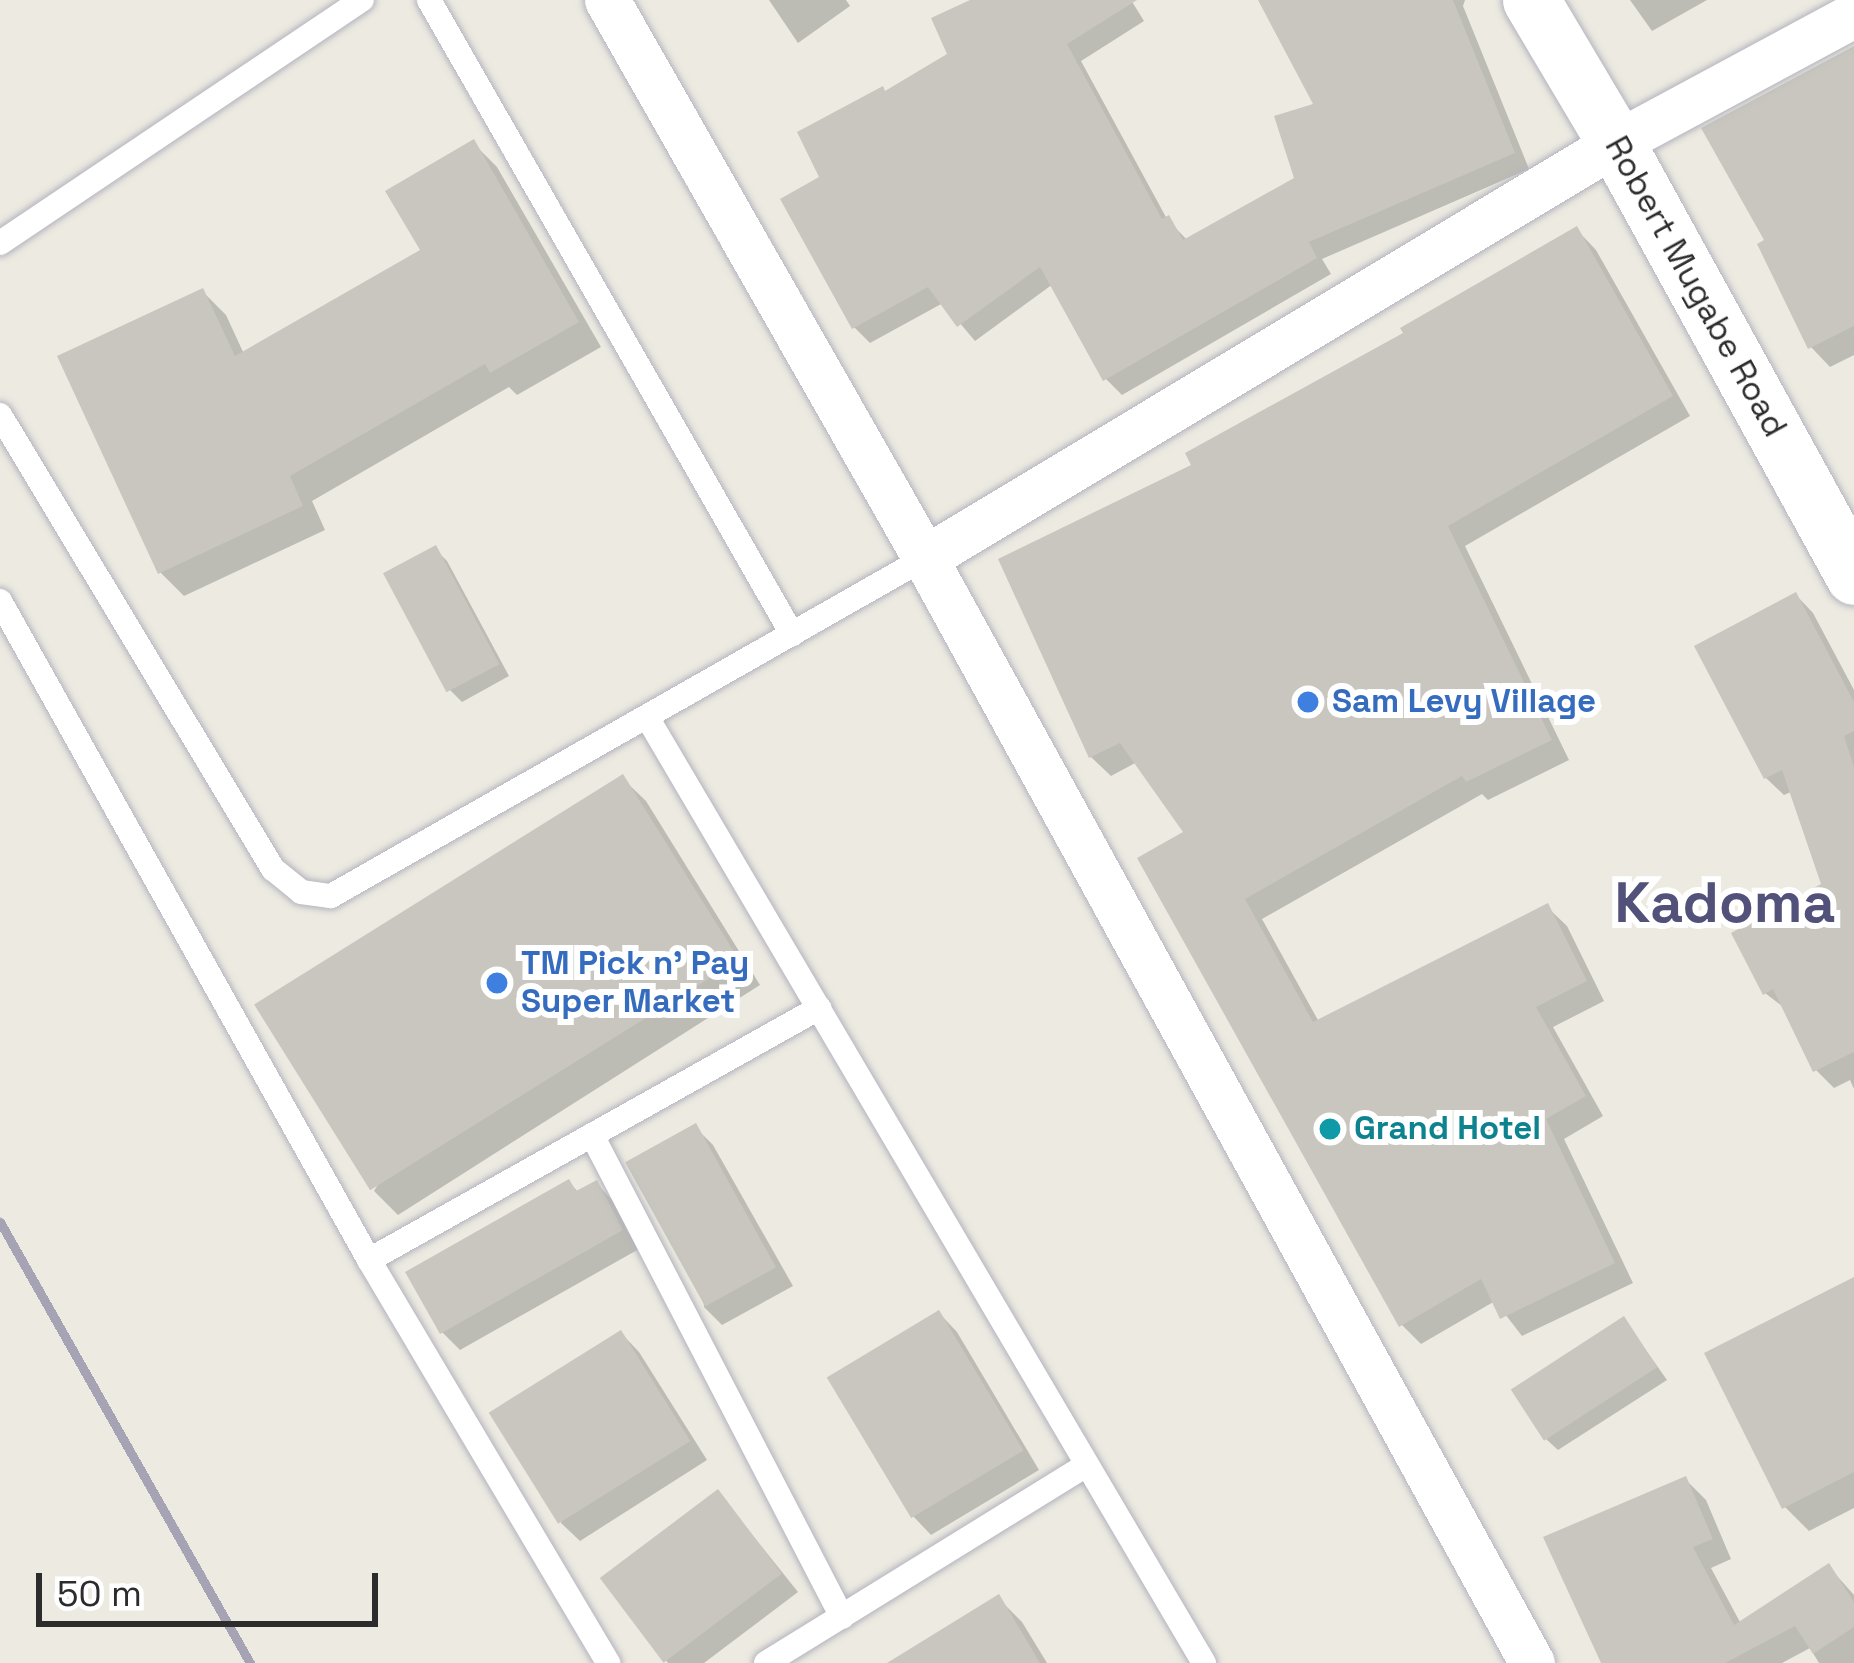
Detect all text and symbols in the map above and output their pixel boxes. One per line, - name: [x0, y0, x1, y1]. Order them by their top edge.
- street label: Robert Mugabe Road: [1596, 130, 1794, 444]
- place label: Sam Levy Village: [1332, 682, 1596, 722]
- marker: Sam Levy Village: [1295, 689, 1321, 715]
- district label: Kadoma: [1615, 869, 1835, 937]
- place label: TM Pick n' Pay Super Market: [521, 944, 749, 1022]
- marker: TM Pick n' Pay Super Market: [484, 970, 510, 996]
- place label: Grand Hotel: [1354, 1109, 1541, 1149]
- marker: Grand Hotel: [1317, 1116, 1343, 1142]
- scale bar: [42, 1549, 384, 1623]
- text: 50 m: [57, 1571, 142, 1617]

